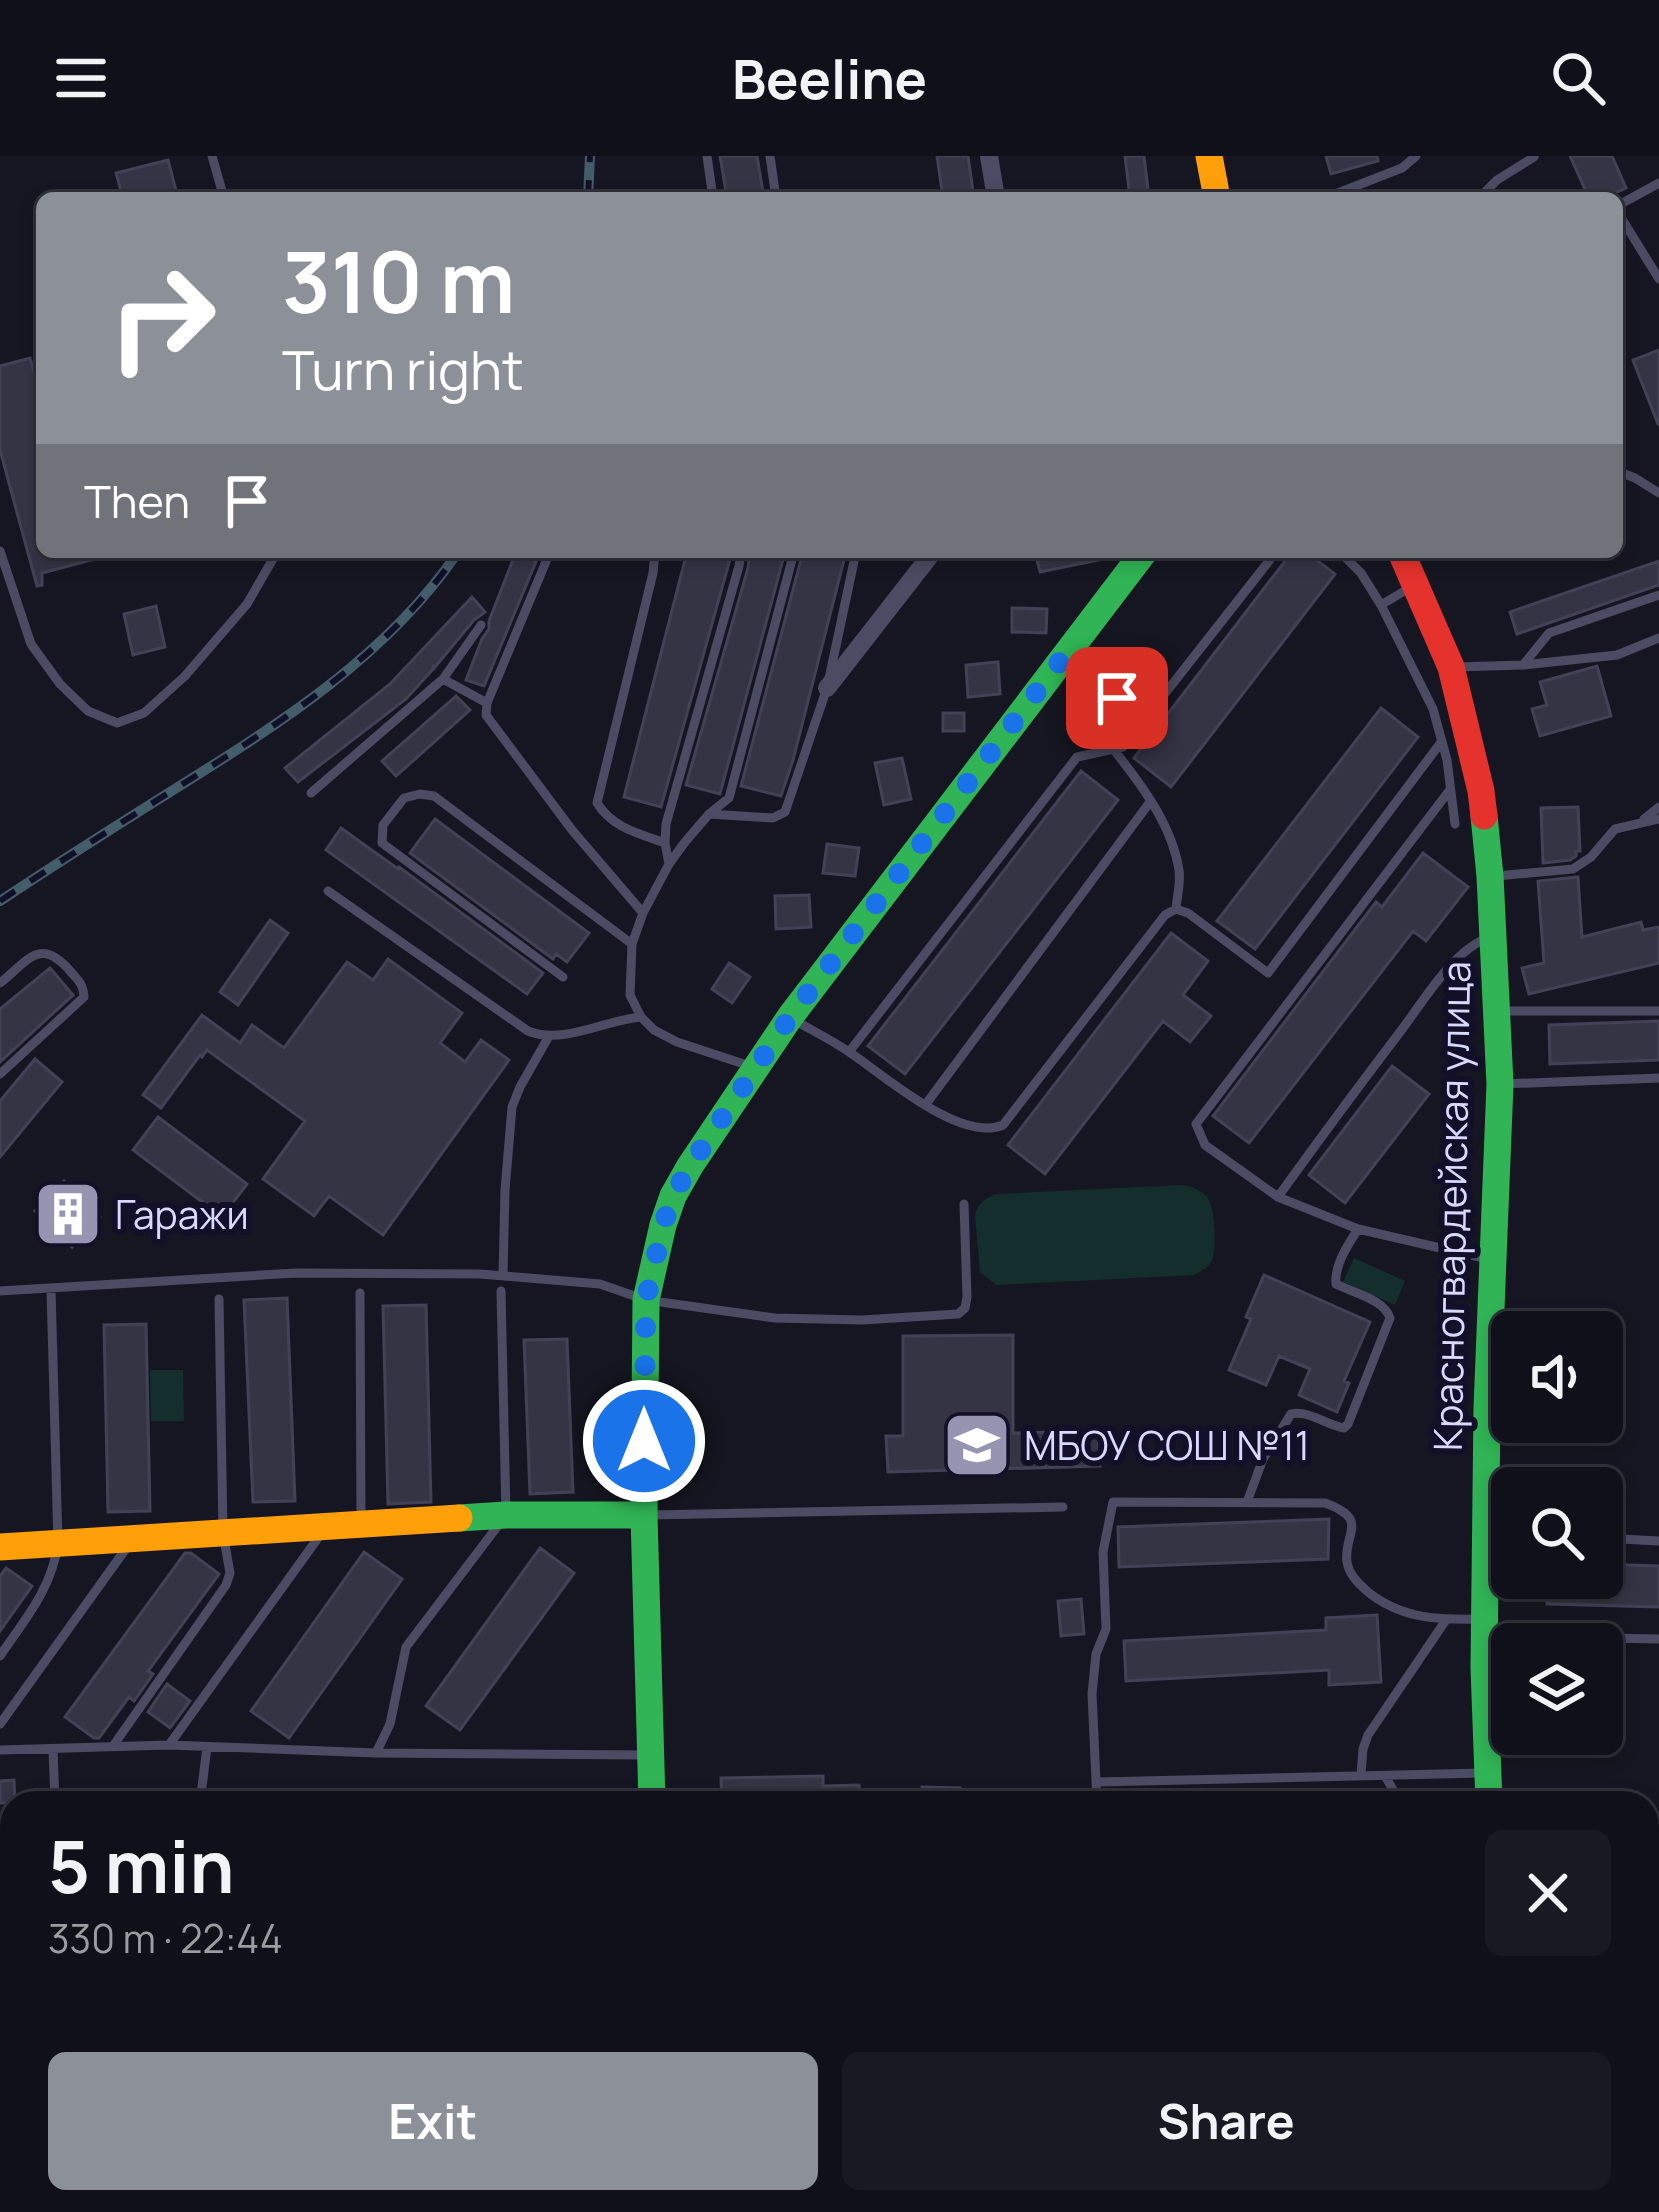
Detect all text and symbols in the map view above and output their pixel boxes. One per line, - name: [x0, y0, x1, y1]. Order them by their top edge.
- text: Beeline: [732, 41, 927, 115]
- icon: menu: [48, 45, 114, 111]
- icon: search: [1545, 45, 1611, 111]
- text: 310 m: [282, 223, 515, 338]
- icon: right: [84, 240, 240, 396]
- text: Turn right: [282, 332, 524, 406]
- icon: arrive: [214, 468, 280, 534]
- text: Then: [84, 470, 190, 532]
- pin: [1066, 647, 1168, 749]
- icon: arrive: [1084, 665, 1150, 731]
- street label: Красногвардейская улица: [1420, 961, 1482, 1451]
- building icon: Гаражи: [33, 1179, 103, 1249]
- place label: Гаражи: [115, 1187, 249, 1241]
- map controls: [1491, 1311, 1623, 1755]
- button: sound: [1491, 1311, 1623, 1443]
- position arrow: [581, 1378, 707, 1504]
- school or university icon: МБОУ СОШ №11: [942, 1410, 1012, 1480]
- place label: МБОУ СОШ №11: [1024, 1418, 1310, 1472]
- button: search: [1491, 1467, 1623, 1599]
- button: layers: [1491, 1623, 1623, 1755]
- text: 5 min: [48, 1816, 235, 1915]
- button: close: [1485, 1830, 1611, 1956]
- text: 330 m · 22:44: [48, 1911, 283, 1965]
- button: Exit: [48, 2052, 818, 2190]
- button: Share: [842, 2052, 1611, 2190]

